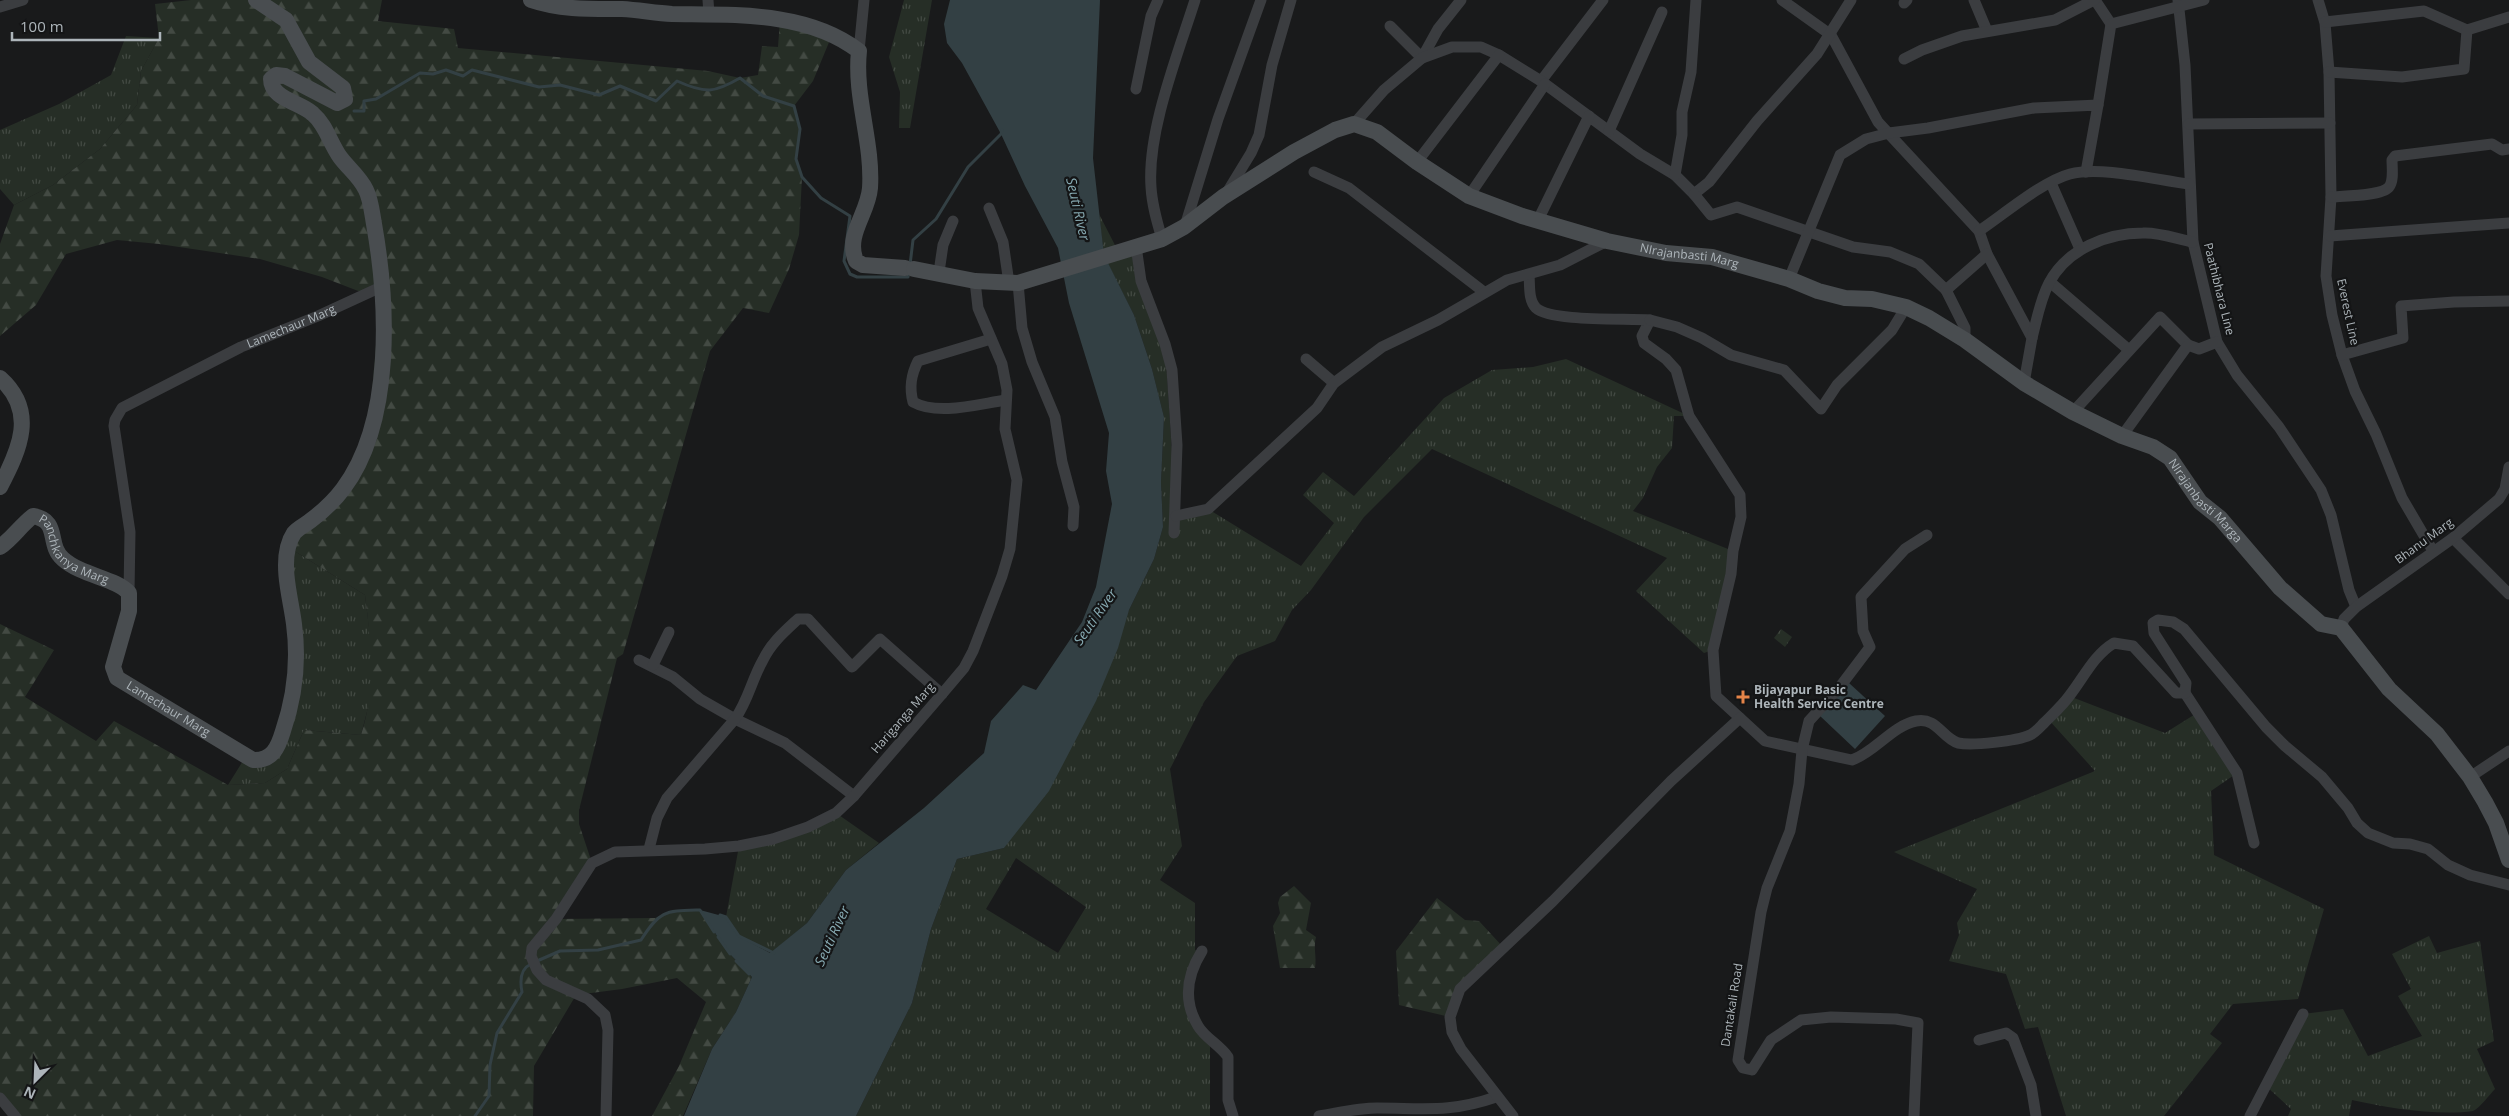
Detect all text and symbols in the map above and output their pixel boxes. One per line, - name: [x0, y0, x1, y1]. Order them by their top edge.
- scale bar: [12, 10, 160, 42]
- text: 100 m: [20, 16, 64, 36]
- water label: Seuti River: [1062, 175, 1095, 243]
- street label: NIrajanbasti Marg: [1638, 239, 1741, 272]
- street label: Paathibhara Line: [2200, 241, 2239, 337]
- street label: Everest Line: [2333, 277, 2364, 347]
- street label: Lamechaur Marg: [244, 300, 339, 352]
- street label: NIrajanbasti Marga: [2165, 455, 2246, 546]
- street label: Panchkanya Marg: [36, 510, 112, 588]
- street label: Bhanu Marg: [2391, 513, 2457, 568]
- water label: Seuti River: [1068, 585, 1121, 649]
- street label: Lamechaur Marg: [123, 677, 214, 740]
- street label: Hariganga Marg: [867, 678, 939, 757]
- place label: Bijayapur Basic Health Service Centre: [1754, 681, 1884, 712]
- marker: Bijayapur Basic Health Service Centre: [1736, 690, 1750, 704]
- water label: Seuti River: [809, 902, 854, 969]
- street label: Dantakali Road: [1717, 962, 1747, 1048]
- north arrow: [10, 1056, 60, 1106]
- text: N: [20, 1082, 39, 1104]

